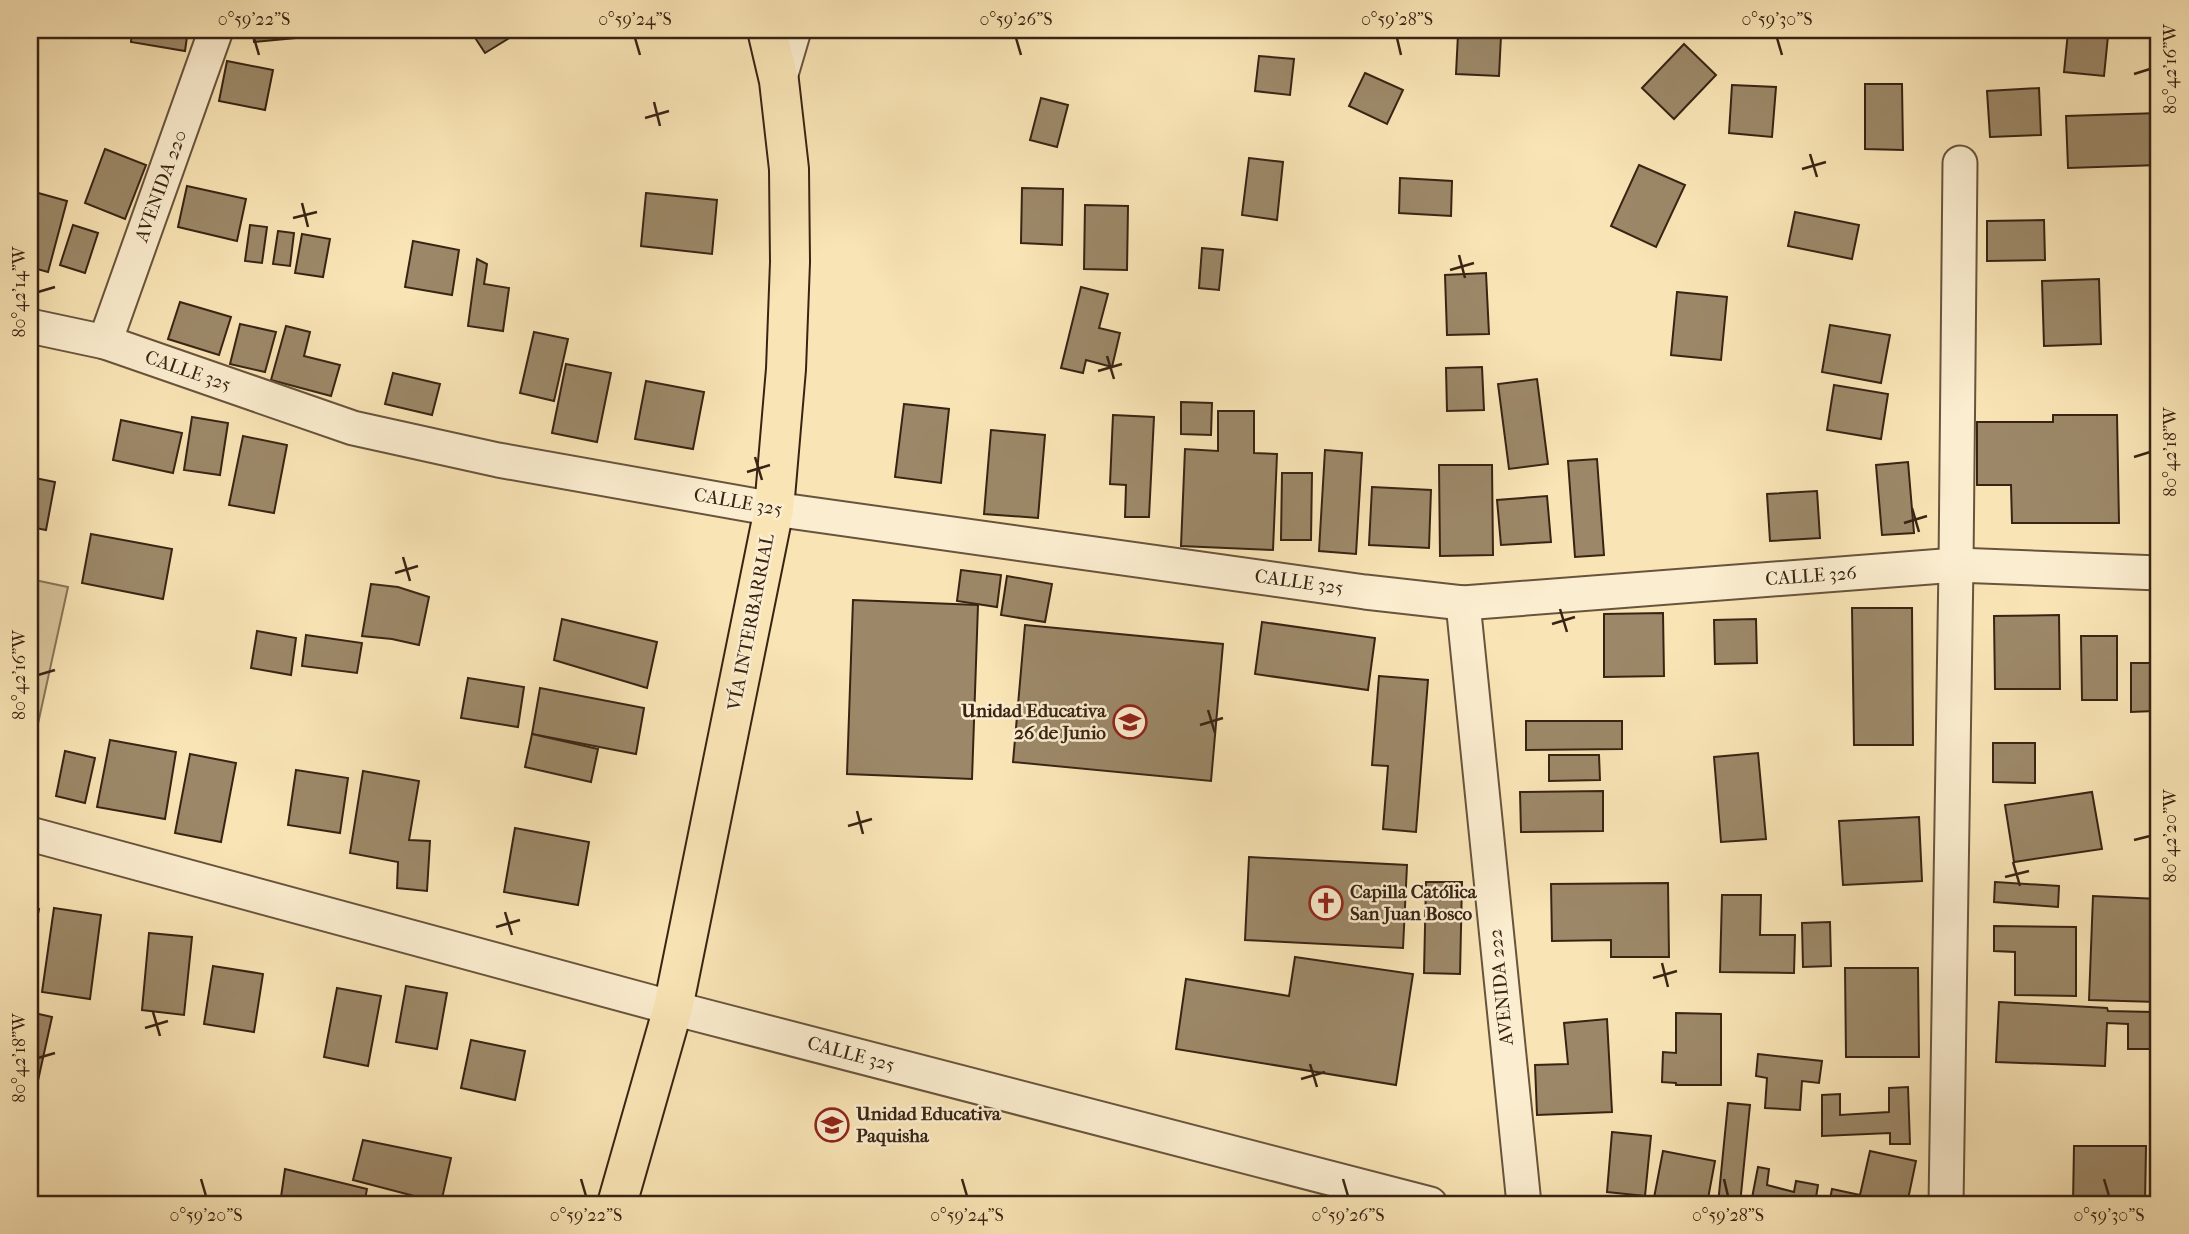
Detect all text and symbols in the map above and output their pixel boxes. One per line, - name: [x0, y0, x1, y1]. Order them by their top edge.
- text: 0°59'22"S: [218, 9, 290, 30]
- text: 0°59'24"S: [598, 9, 672, 30]
- text: 0°59'26"S: [980, 9, 1052, 30]
- text: 0°59'28"S: [1361, 9, 1433, 30]
- text: 0°59'30"S: [1741, 9, 1813, 30]
- text: 80°42'16"W: [2160, 23, 2181, 114]
- street label: AVENIDA 220: [130, 127, 191, 246]
- text: 80°42'14"W: [9, 245, 30, 337]
- street label: CALLE 325: [142, 346, 234, 396]
- text: 80°42'18"W: [2160, 406, 2181, 497]
- street label: CALLE 325: [692, 483, 784, 521]
- street label: VÍA INTERBARRIAL: [723, 531, 779, 713]
- street label: CALLE 326: [1765, 562, 1858, 590]
- street label: CALLE 325: [1253, 565, 1345, 599]
- text: 80°42'16"W: [9, 629, 30, 720]
- place label: Unidad Educativa 26 de Junio: [960, 700, 1107, 744]
- school or university icon: Unidad Educativa 26 de Junio: [1111, 703, 1149, 741]
- text: 80°42'20"W: [2160, 788, 2181, 883]
- place label: Capilla Católica San Juan Bosco: [1350, 881, 1478, 925]
- church icon: Capilla Católica San Juan Bosco: [1307, 884, 1345, 922]
- street label: AVENIDA 222: [1484, 928, 1518, 1047]
- text: 80°42'18"W: [9, 1012, 30, 1103]
- street label: CALLE 325: [805, 1032, 897, 1076]
- place label: Unidad Educativa Paquisha: [855, 1103, 1002, 1147]
- school or university icon: Unidad Educativa Paquisha: [813, 1106, 851, 1144]
- text: 0°59'20"S: [169, 1205, 243, 1226]
- text: 0°59'22"S: [550, 1205, 622, 1226]
- text: 0°59'24"S: [930, 1205, 1004, 1226]
- text: 0°59'26"S: [1312, 1205, 1384, 1226]
- text: 0°59'28"S: [1692, 1205, 1764, 1226]
- text: 0°59'30"S: [2073, 1205, 2145, 1226]

